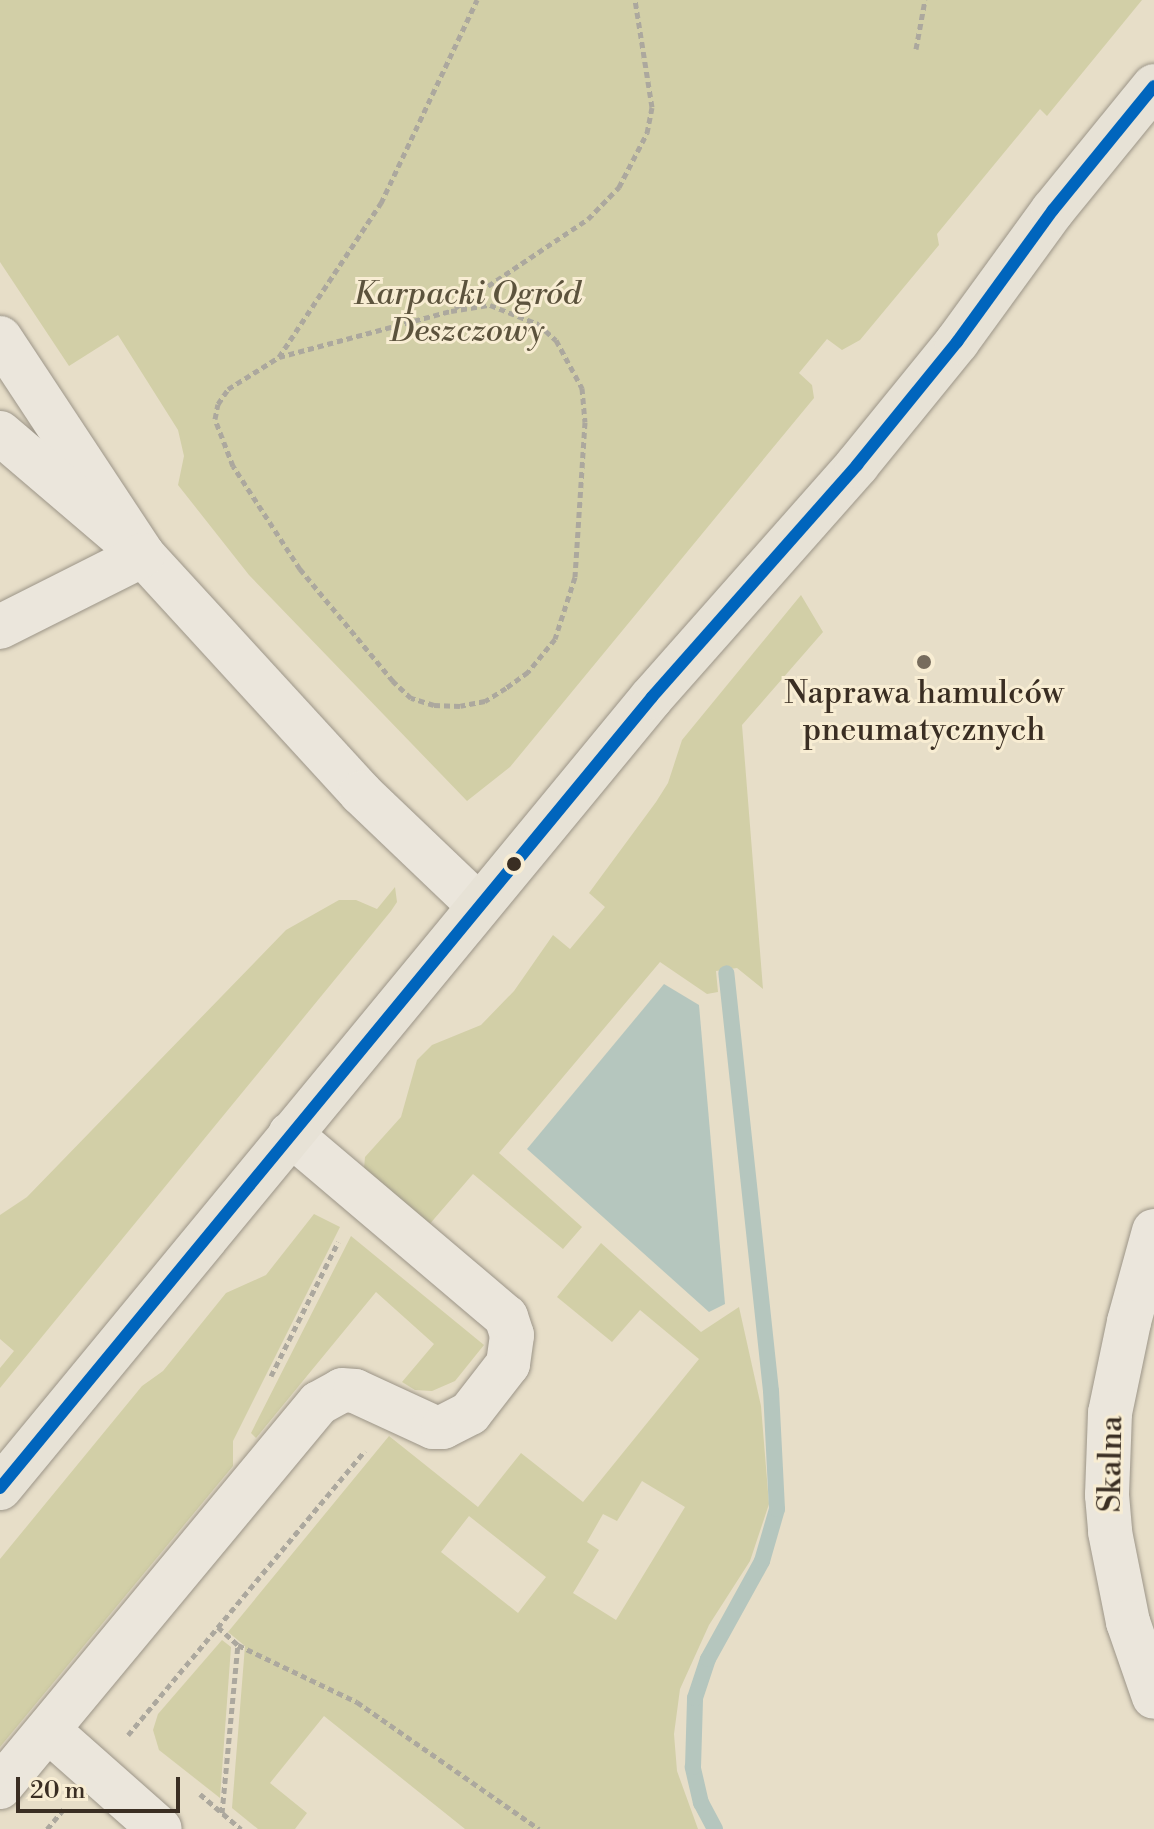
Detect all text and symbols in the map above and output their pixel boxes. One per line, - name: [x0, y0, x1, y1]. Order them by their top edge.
- park label: Karpacki Ogród Deszczowy: [353, 276, 581, 351]
- marker: Naprawa hamulców pneumatycznych: [915, 653, 933, 671]
- place label: Naprawa hamulców pneumatycznych: [784, 675, 1064, 750]
- unlabelled marker: [506, 856, 522, 872]
- street label: Skalna: [1091, 1415, 1131, 1513]
- scale bar: [20, 1761, 184, 1811]
- text: 20 m: [30, 1776, 86, 1806]

